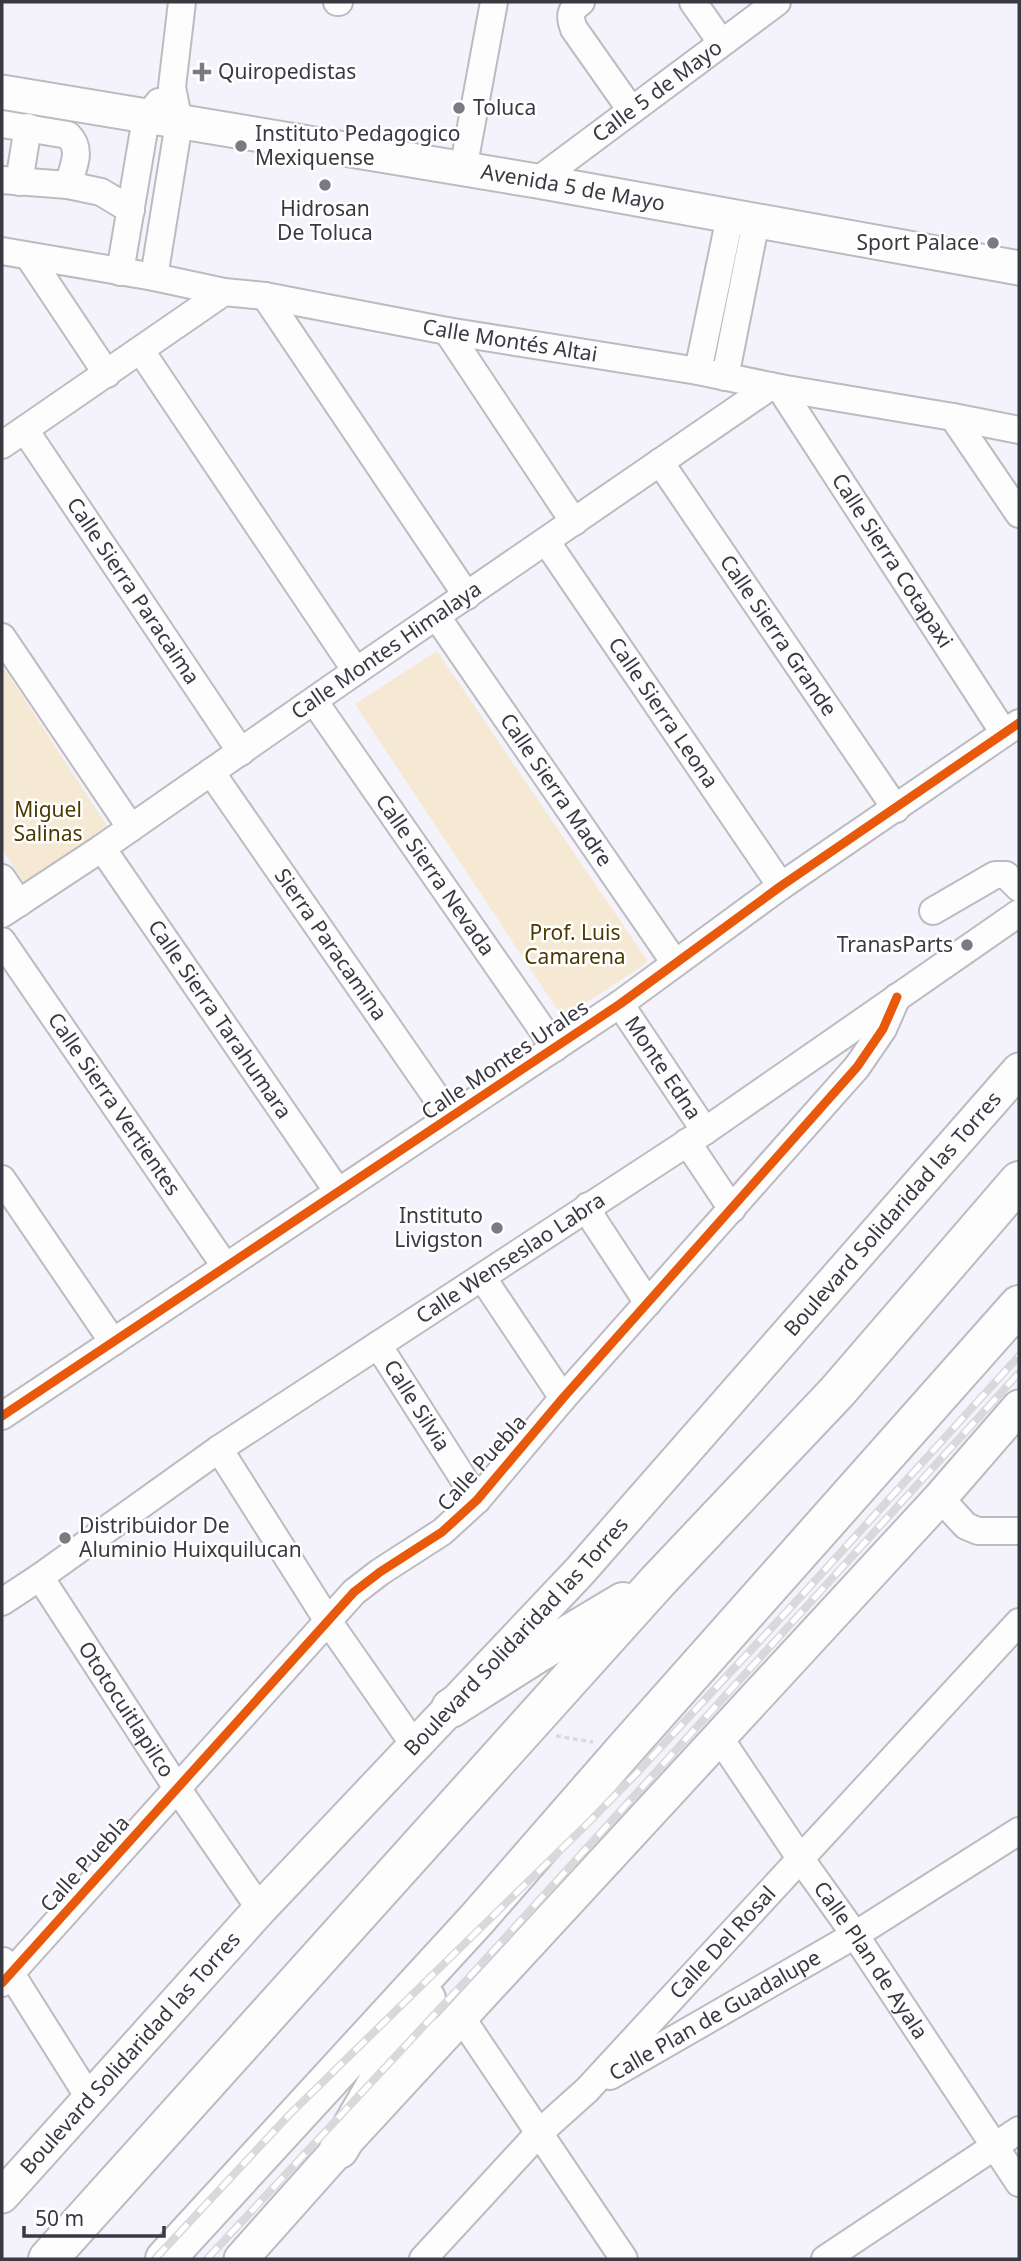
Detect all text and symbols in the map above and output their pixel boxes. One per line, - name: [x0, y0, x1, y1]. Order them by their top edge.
- street label: Calle 5 de Mayo: [586, 33, 727, 148]
- place label: Quiropedistas: [218, 57, 356, 85]
- marker: Quiropedistas: [192, 62, 212, 82]
- place label: Toluca: [473, 93, 536, 121]
- marker: Toluca: [451, 100, 467, 116]
- place label: Instituto Pedagogico Mexiquense: [255, 119, 460, 171]
- marker: Instituto Pedagogico Mexiquense: [233, 138, 249, 154]
- street label: Avenida 5 de Mayo: [479, 157, 668, 217]
- marker: Hidrosan De Toluca: [317, 177, 333, 193]
- place label: Hidrosan De Toluca: [277, 194, 373, 246]
- place label: Sport Palace: [857, 228, 979, 256]
- marker: Sport Palace: [985, 235, 1001, 251]
- street label: Calle Montés Altai: [420, 312, 599, 368]
- street label: Calle Sierra Cotapaxi: [826, 468, 960, 653]
- street label: Calle Sierra Paracaima: [61, 492, 207, 690]
- street label: Calle Sierra Grande: [714, 549, 844, 721]
- street label: Calle Montes Himalaya: [285, 574, 486, 725]
- street label: Calle Sierra Leona: [603, 631, 725, 793]
- street label: Calle Sierra Madre: [494, 707, 619, 872]
- street label: Calle Sierra Nevada: [370, 788, 502, 961]
- park label: Miguel Salinas: [14, 795, 82, 847]
- street label: Sierra Paracamina: [269, 862, 394, 1026]
- street label: Calle Sierra Tarahumara: [142, 914, 299, 1124]
- park label: Prof. Luis Camarena: [524, 918, 626, 970]
- place label: TranasParts: [837, 930, 953, 958]
- marker: TranasParts: [959, 937, 975, 953]
- street label: Calle Montes Urales: [416, 993, 593, 1125]
- street label: Calle Sierra Vertientes: [42, 1007, 188, 1201]
- street label: Monte Edna: [619, 1010, 708, 1125]
- street label: Boulevard Solidaridad las Torres: [777, 1085, 1007, 1342]
- street label: Calle Wenseslao Labra: [410, 1185, 610, 1329]
- place label: Instituto Livigston: [394, 1201, 483, 1253]
- marker: Instituto Livigston: [489, 1220, 505, 1236]
- street label: Calle Silvia: [378, 1354, 457, 1456]
- street label: Calle Puebla: [430, 1408, 532, 1517]
- place label: Distribuidor De Aluminio Huixquilucan: [79, 1511, 302, 1563]
- street label: Boulevard Solidaridad las Torres: [397, 1511, 634, 1761]
- marker: Distribuidor De Aluminio Huixquilucan: [57, 1530, 73, 1546]
- street label: Ototocuitlapilco: [72, 1636, 181, 1782]
- street label: Calle Puebla: [33, 1809, 135, 1918]
- street label: Calle Plan de Ayala: [808, 1875, 935, 2044]
- street label: Calle Del Rosal: [663, 1880, 781, 2005]
- street label: Boulevard Solidaridad las Torres: [13, 1925, 246, 2180]
- street label: Calle Plan de Guadalupe: [603, 1943, 825, 2087]
- scale bar: [24, 2194, 164, 2238]
- text: 50 m: [35, 2204, 84, 2232]

